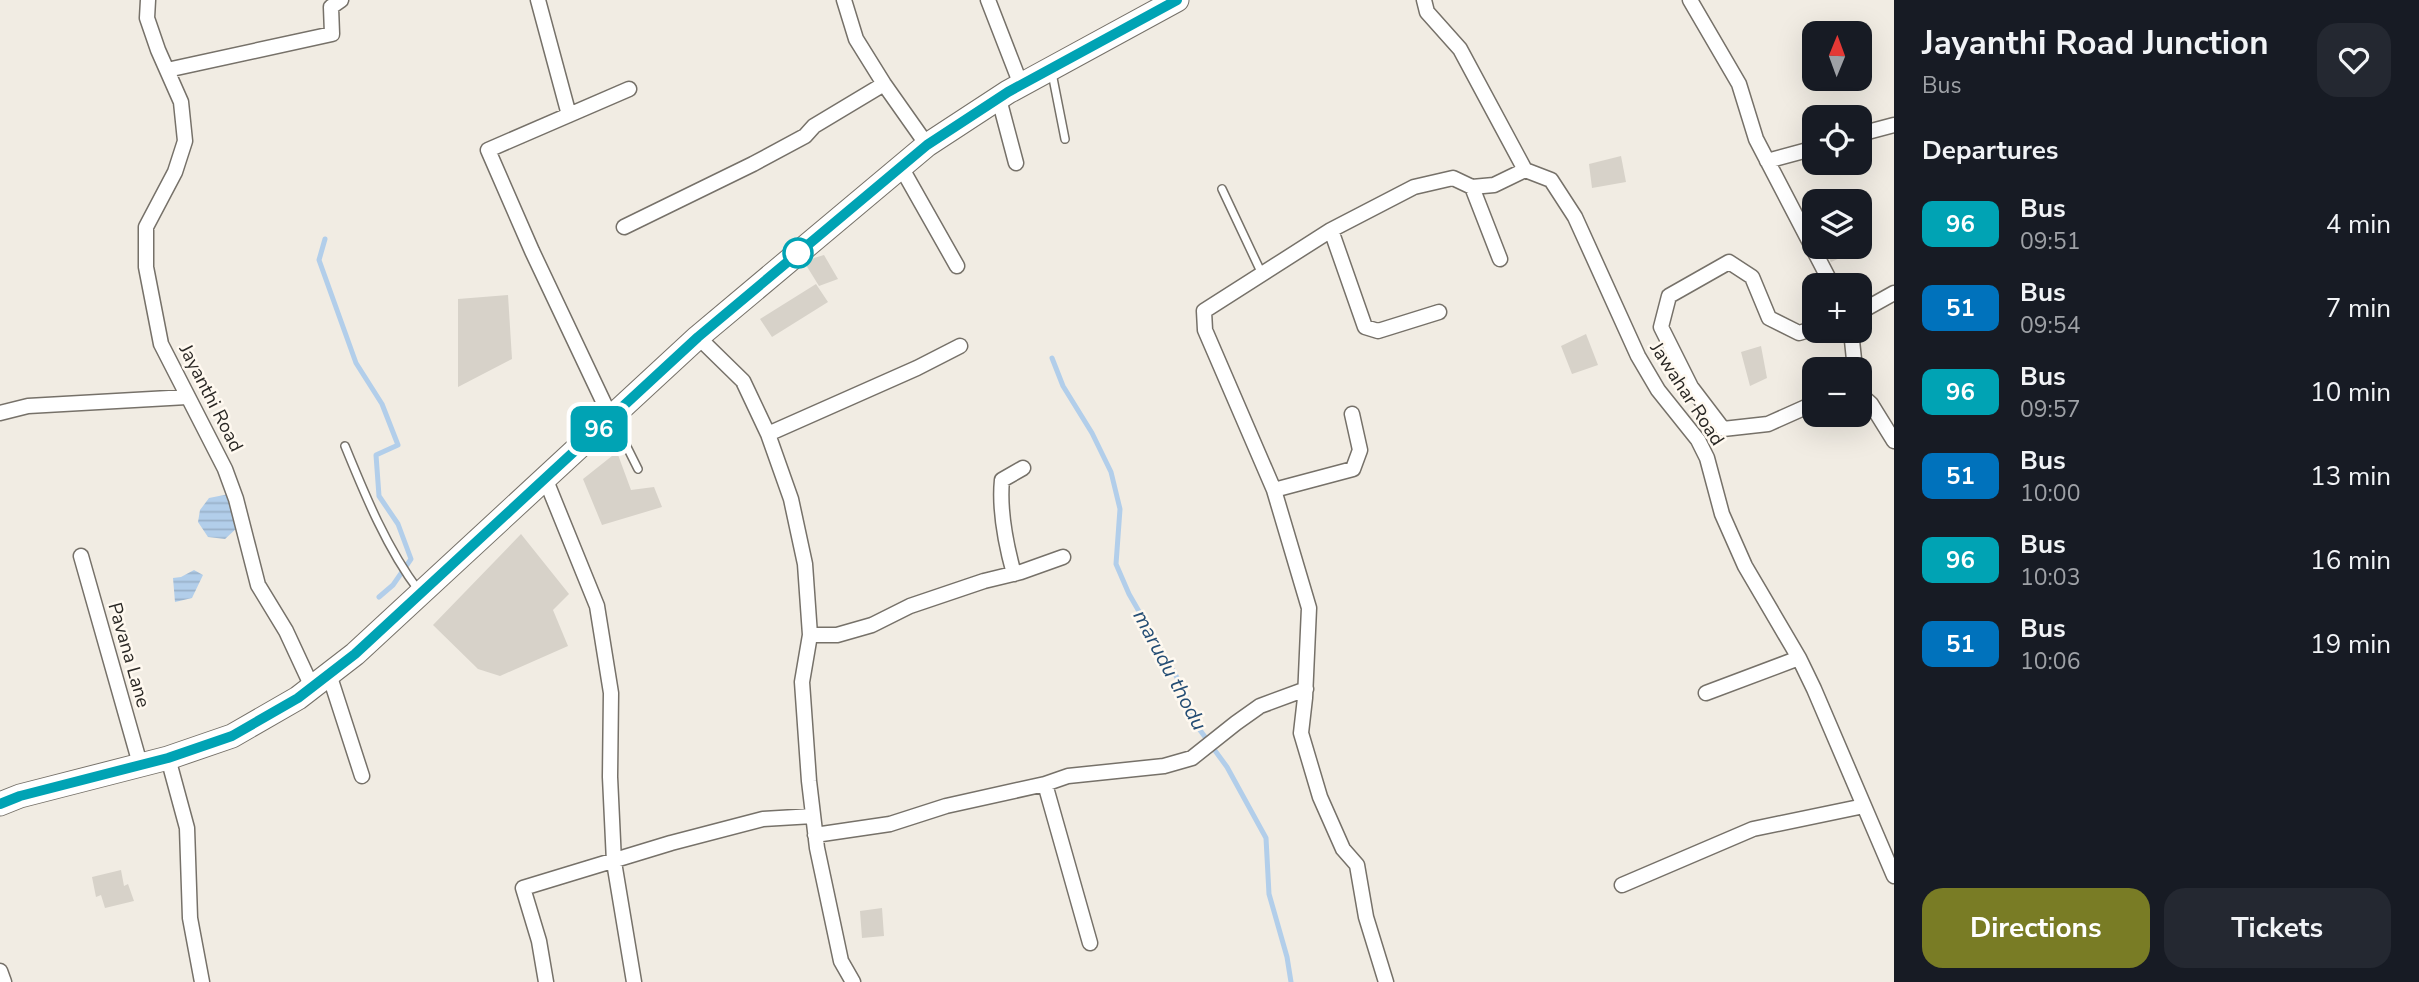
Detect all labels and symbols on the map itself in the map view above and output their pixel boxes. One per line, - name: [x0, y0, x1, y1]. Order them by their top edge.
- north arrow: [1802, 21, 1872, 91]
- unlabelled marker: [783, 238, 813, 268]
- street label: Jawahar Road: [1643, 336, 1730, 451]
- street label: Jayanthi Road: [172, 339, 249, 456]
- line badge: 96: [568, 406, 630, 452]
- street label: Pavana Lane: [102, 599, 156, 711]
- water label: marudu thodu: [1126, 605, 1214, 735]

